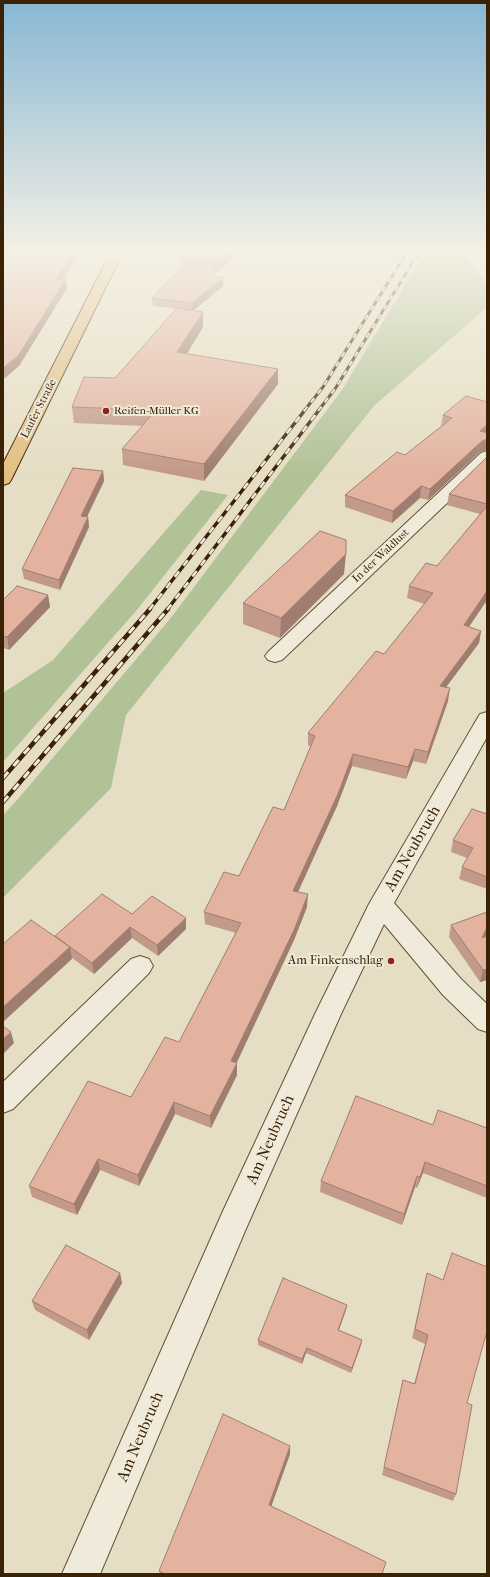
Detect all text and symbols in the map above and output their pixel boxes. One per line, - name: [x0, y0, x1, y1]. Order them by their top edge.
- street label: Laufer Straße: [18, 377, 60, 441]
- place label: Reifen-Müller KG: [114, 404, 199, 418]
- marker: Reifen-Müller KG: [101, 406, 111, 416]
- street label: In der Waldlust: [350, 526, 412, 586]
- street label: Am Neubruch: [381, 803, 445, 895]
- place label: Am Finkenschlag: [288, 953, 383, 969]
- marker: Am Finkenschlag: [386, 956, 396, 966]
- street label: Am Neubruch: [243, 1092, 299, 1188]
- street label: Am Neubruch: [113, 1389, 169, 1485]

